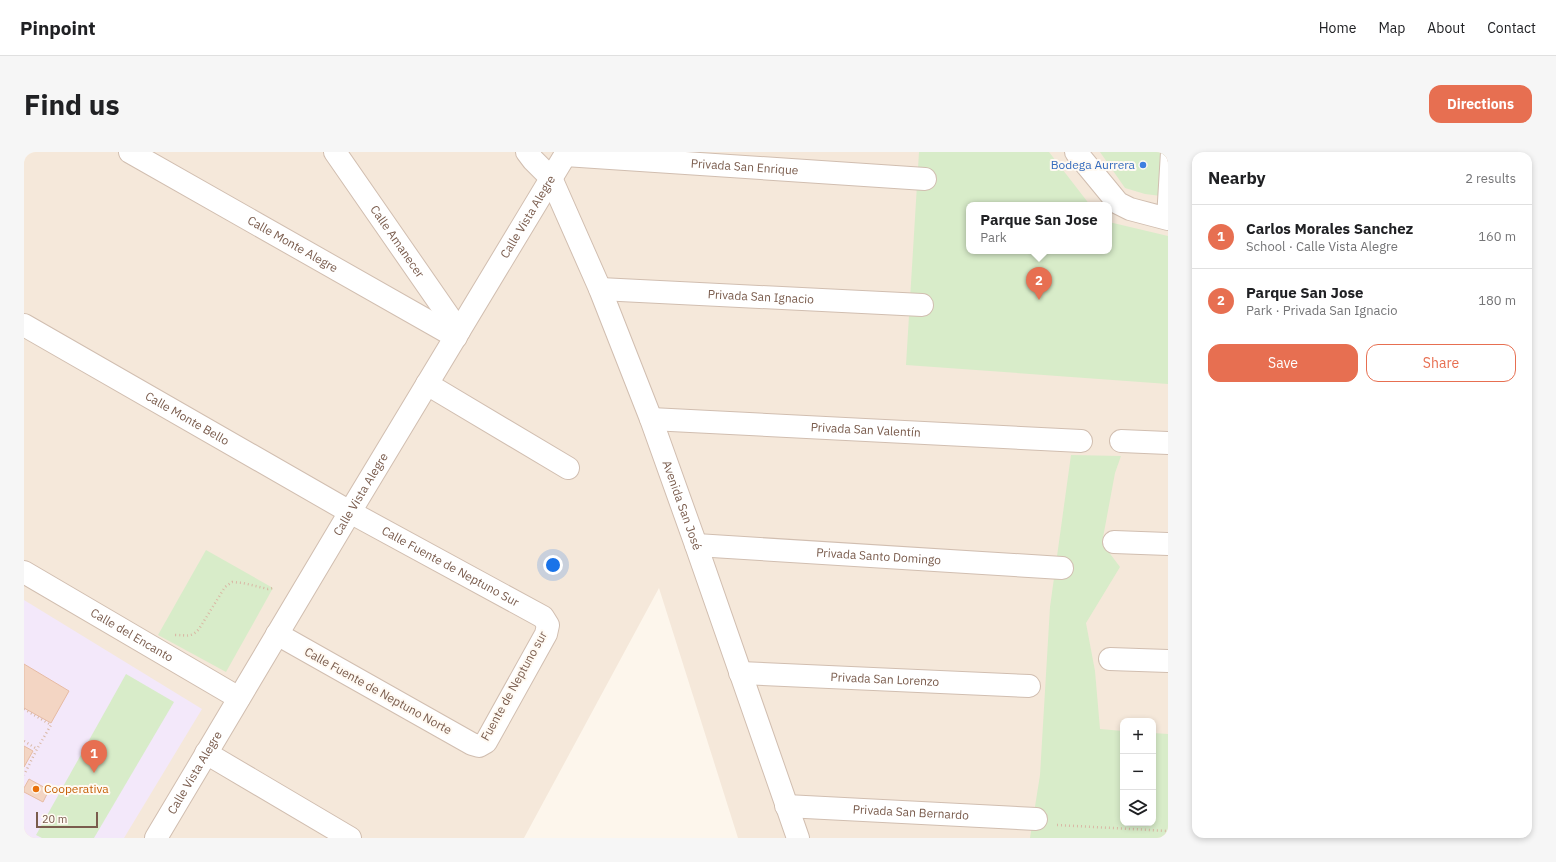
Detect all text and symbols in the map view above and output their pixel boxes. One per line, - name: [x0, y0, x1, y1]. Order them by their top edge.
- text: Pinpoint: [20, 16, 96, 40]
- text: Home: [1319, 19, 1356, 37]
- text: Map: [1378, 19, 1405, 37]
- text: About: [1427, 19, 1465, 37]
- text: Contact: [1487, 19, 1536, 37]
- button: Directions: [1429, 85, 1532, 123]
- text: Find us: [24, 86, 120, 123]
- street label: Privada San Enrique: [690, 155, 799, 178]
- place label: Bodega Aurrera: [1051, 157, 1136, 172]
- marker: Bodega Aurrera: [1138, 160, 1148, 170]
- text: Nearby: [1208, 167, 1266, 189]
- text: 2 results: [1465, 170, 1516, 187]
- street label: Calle Vista Alegre: [497, 172, 558, 261]
- street label: Calle Amanecer: [367, 202, 428, 281]
- popup: [966, 202, 1112, 254]
- text: Parque San Jose: [980, 210, 1098, 229]
- street label: Calle Monte Alegre: [245, 212, 341, 276]
- text: Carlos Morales Sanchez: [1246, 219, 1413, 238]
- text: 1: [1217, 228, 1225, 245]
- text: 160 m: [1478, 228, 1516, 245]
- text: Park: [980, 229, 1007, 246]
- text: School · Calle Vista Alegre: [1246, 238, 1398, 255]
- pin: 2: [1026, 267, 1052, 300]
- text: Parque San Jose: [1246, 283, 1363, 302]
- street label: Privada San Ignacio: [707, 286, 815, 307]
- text: 2: [1217, 292, 1225, 309]
- text: 180 m: [1478, 292, 1516, 309]
- text: Park · Privada San Ignacio: [1246, 302, 1398, 319]
- button: Save: [1208, 344, 1358, 382]
- button: Share: [1366, 344, 1516, 382]
- street label: Calle Monte Bello: [143, 388, 232, 448]
- street label: Privada San Valentín: [810, 419, 921, 440]
- street label: Calle Vista Alegre: [330, 449, 391, 538]
- street label: Avenida San José: [659, 458, 705, 552]
- street label: Calle Fuente de Neptuno Sur: [379, 523, 522, 610]
- street label: Privada Santo Domingo: [816, 545, 942, 567]
- your location: [543, 555, 563, 575]
- street label: Calle del Encanto: [88, 605, 176, 665]
- street label: Fuente de Neptuno sur: [477, 628, 550, 743]
- street label: Calle Fuente de Neptuno Norte: [302, 644, 455, 738]
- street label: Privada San Lorenzo: [830, 669, 940, 689]
- map controls: [1120, 718, 1156, 826]
- button: +: [1120, 718, 1156, 754]
- street label: Calle Vista Alegre: [164, 728, 225, 817]
- pin: 1: [81, 740, 107, 773]
- button: −: [1120, 754, 1156, 790]
- place label: Cooperativa: [44, 781, 109, 796]
- marker: Cooperativa: [31, 784, 41, 794]
- button: layers: [1120, 790, 1156, 826]
- street label: Privada San Bernardo: [852, 801, 970, 823]
- scale bar: [36, 810, 98, 829]
- text: 20 m: [42, 812, 67, 826]

